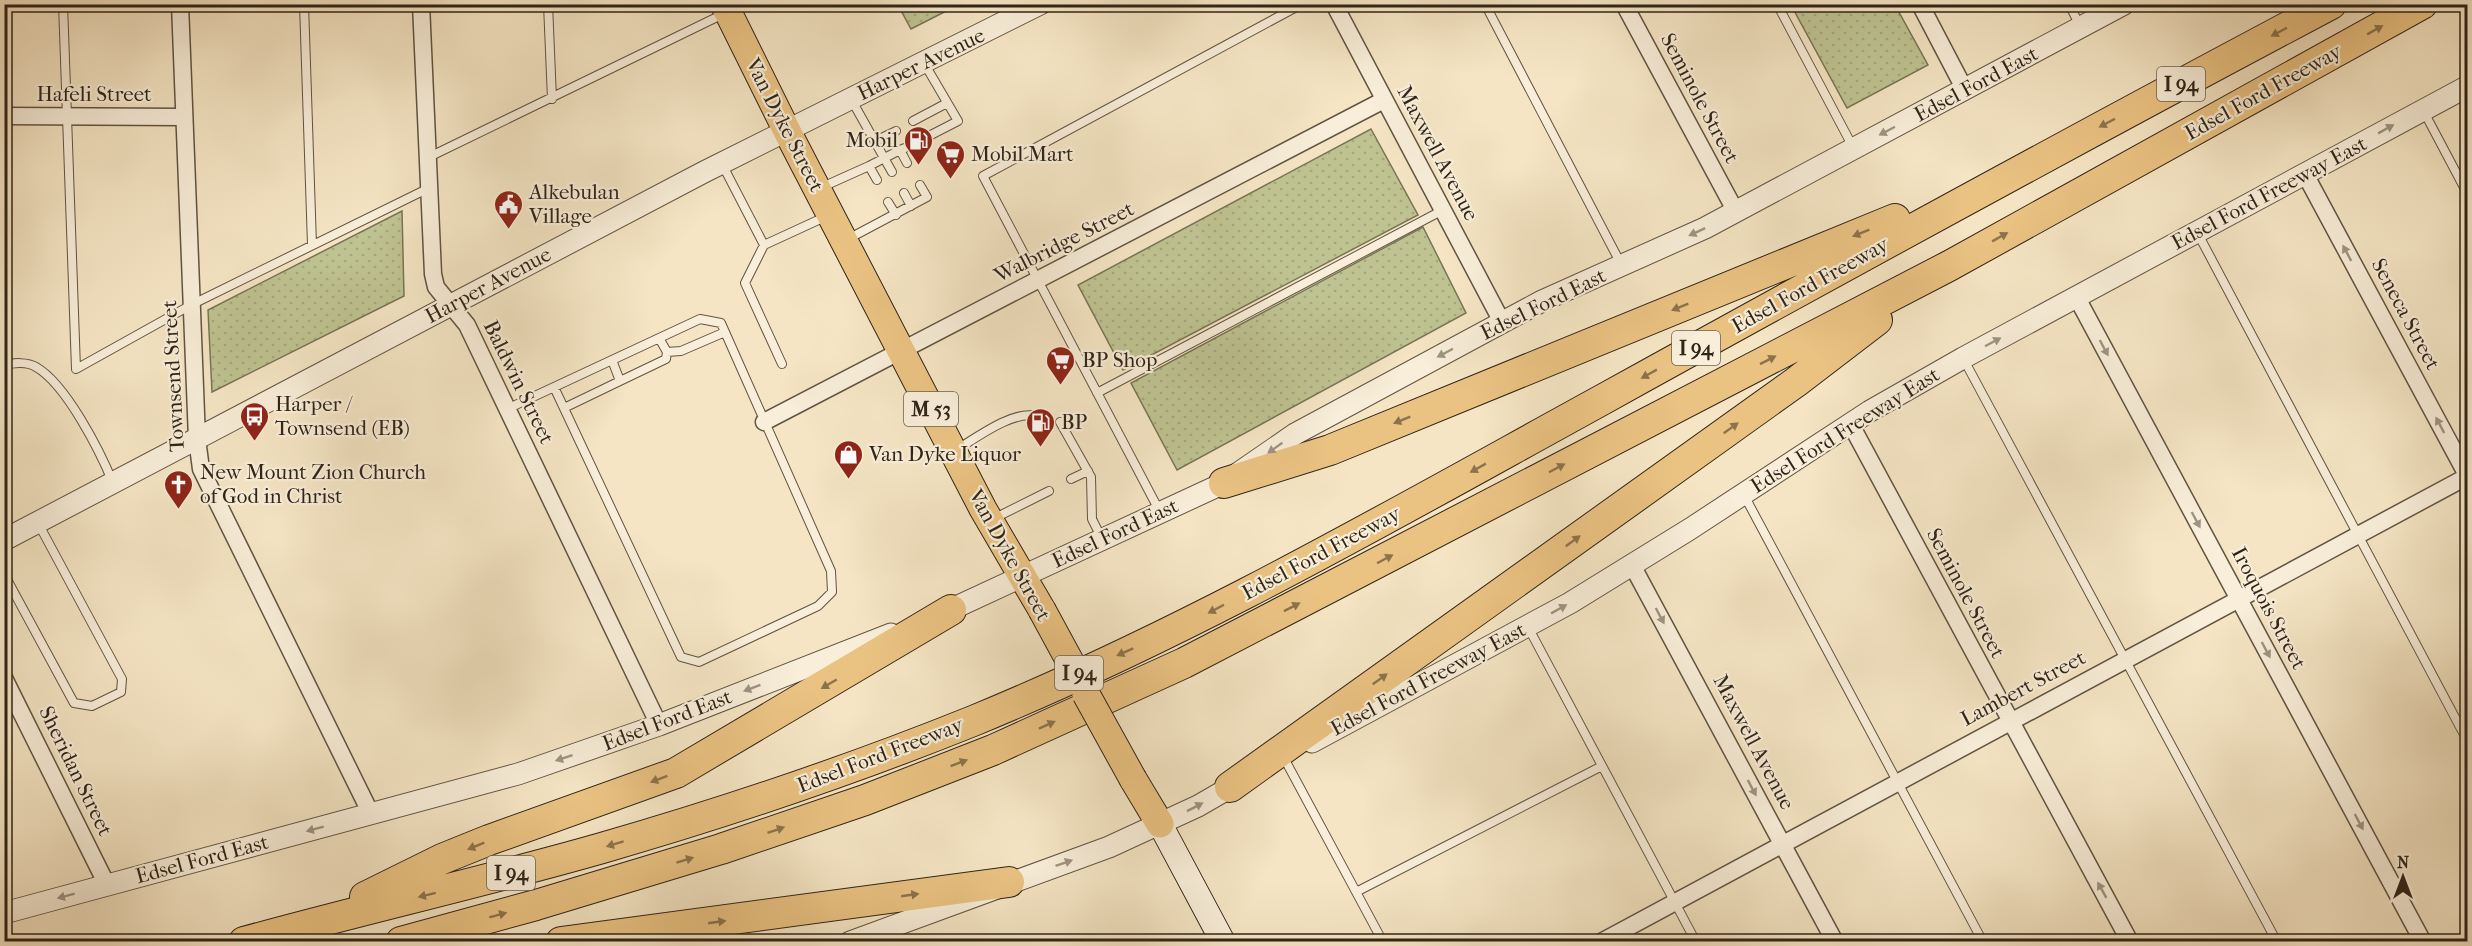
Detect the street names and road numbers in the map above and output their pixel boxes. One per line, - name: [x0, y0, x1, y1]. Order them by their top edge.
- street label: Harper Avenue: [853, 23, 989, 105]
- street label: Seminole Street: [1656, 29, 1744, 167]
- street label: Edsel Ford Freeway: [2180, 39, 2346, 145]
- street label: Edsel Ford East: [1910, 41, 2042, 127]
- street label: Van Dyke Street: [741, 53, 829, 196]
- road number: I 94: [2157, 67, 2205, 101]
- street label: Maxwell Avenue: [1392, 81, 1484, 225]
- street label: Hafeli Street: [36, 82, 152, 106]
- street label: Edsel Ford Freeway East: [2167, 131, 2371, 255]
- street label: Walbridge Street: [989, 196, 1138, 288]
- street label: Edsel Ford Freeway: [1727, 232, 1893, 338]
- street label: Harper Avenue: [421, 242, 555, 328]
- street label: Seneca Street: [2367, 254, 2446, 374]
- street label: Edsel Ford East: [1476, 263, 1610, 345]
- street label: Townsend Street: [157, 299, 189, 452]
- street label: Baldwin Street: [479, 316, 559, 448]
- road number: I 94: [1672, 331, 1720, 365]
- street label: Edsel Ford Freeway East: [1746, 362, 1944, 498]
- road number: M 53: [904, 392, 958, 426]
- street label: Van Dyke Street: [963, 484, 1056, 625]
- street label: Edsel Ford East: [1048, 493, 1182, 573]
- street label: Edsel Ford Freeway: [1238, 501, 1405, 605]
- street label: Seminole Street: [1922, 524, 2010, 662]
- street label: Iroquois Street: [2227, 543, 2311, 674]
- street label: Edsel Ford Freeway East: [1326, 617, 1530, 741]
- street label: Lambert Street: [1957, 645, 2090, 731]
- road number: I 94: [1055, 656, 1103, 690]
- street label: Maxwell Avenue: [1708, 670, 1800, 814]
- street label: Edsel Ford East: [599, 684, 736, 756]
- street label: Sheridan Street: [34, 702, 118, 840]
- street label: Edsel Ford Freeway: [794, 712, 967, 798]
- street label: Edsel Ford East: [133, 830, 272, 888]
- road number: I 94: [487, 856, 535, 890]

